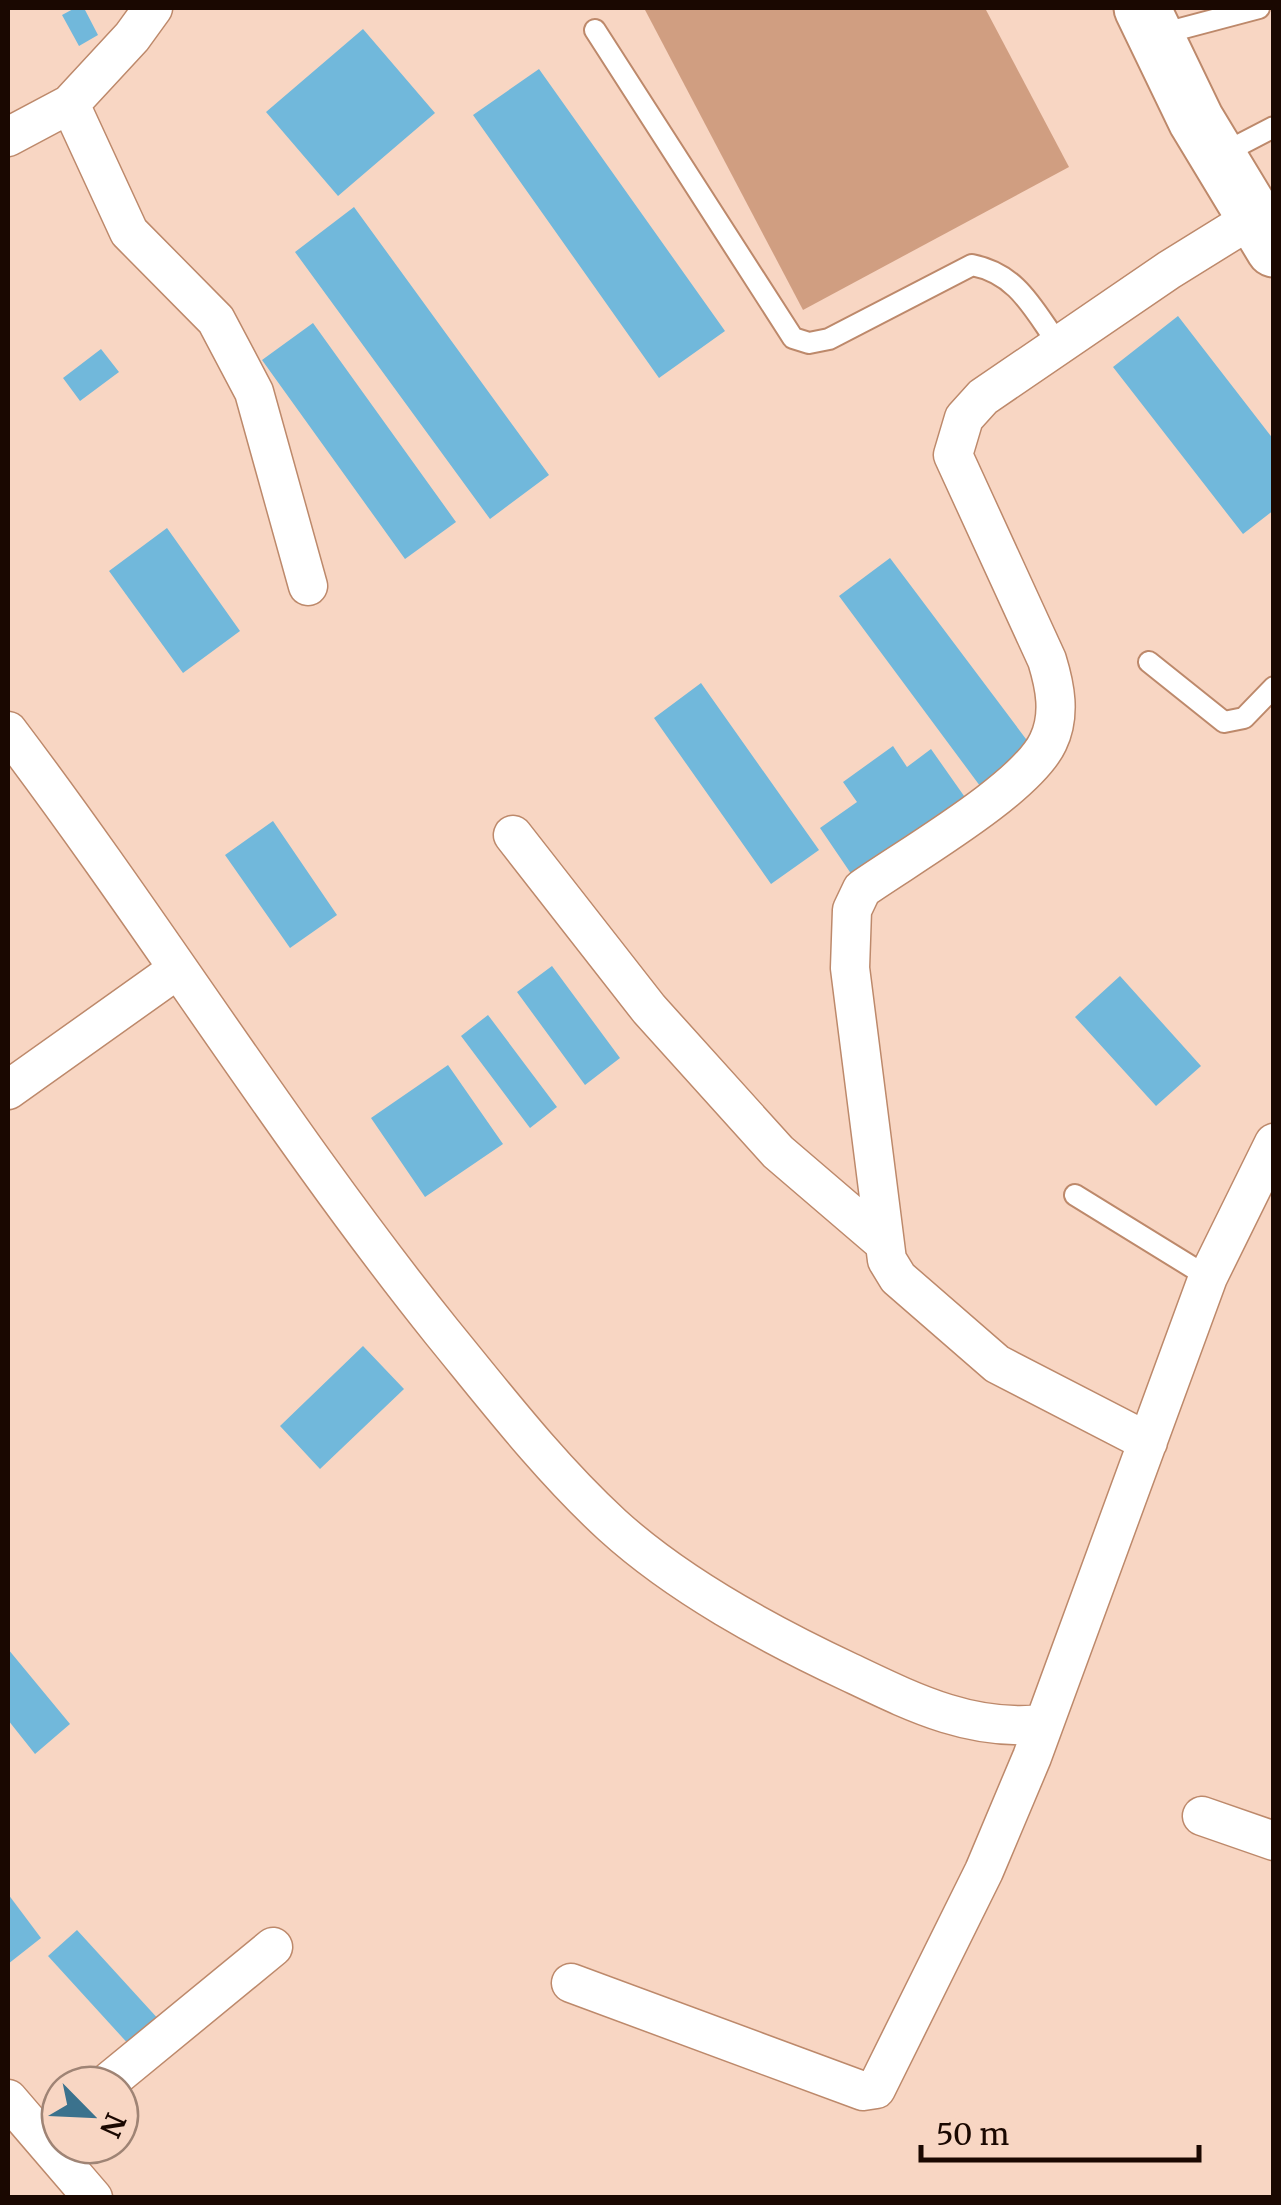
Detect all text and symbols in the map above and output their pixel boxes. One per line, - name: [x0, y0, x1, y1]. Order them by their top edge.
- north arrow: [40, 2065, 140, 2165]
- scale bar: [921, 2100, 1198, 2162]
- text: N: [92, 2108, 134, 2143]
- text: 50 m: [936, 2115, 1009, 2153]

